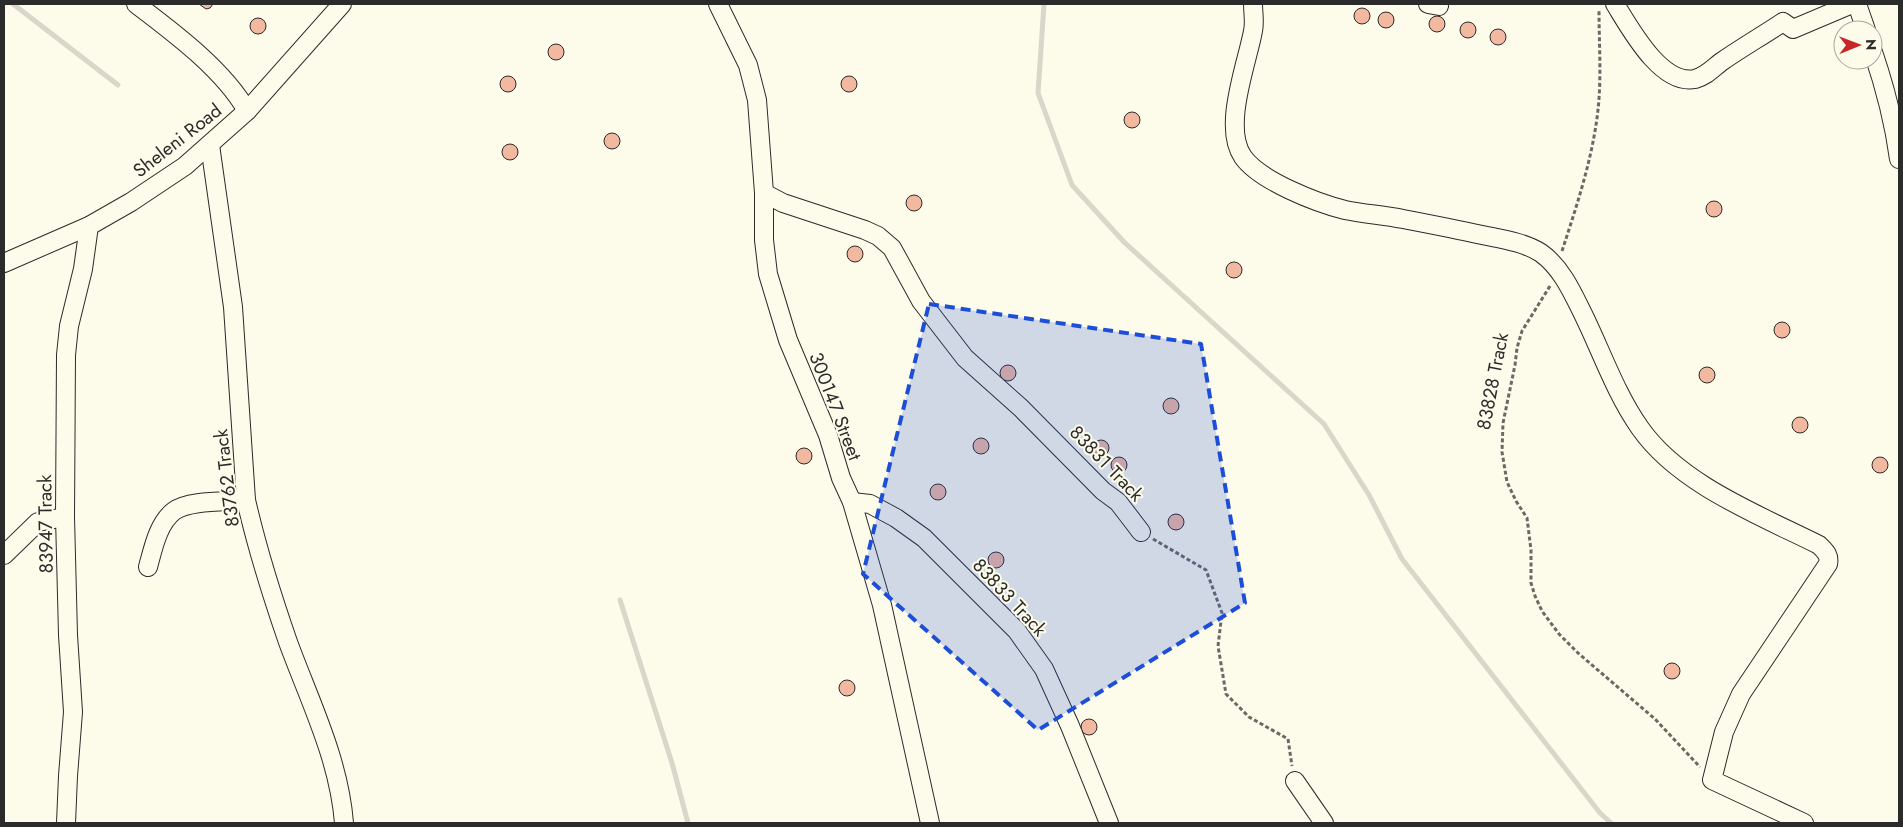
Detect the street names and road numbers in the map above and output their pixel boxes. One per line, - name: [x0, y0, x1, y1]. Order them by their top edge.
- street label: Sheleni Road: [127, 97, 227, 184]
- street label: 83828 Track: [1470, 330, 1515, 432]
- street label: 300147 Street: [803, 348, 869, 465]
- street label: 83831 Track: [1064, 419, 1150, 508]
- street label: 83762 Track: [207, 427, 246, 528]
- street label: 83947 Track: [31, 474, 60, 574]
- street label: 83833 Track: [966, 552, 1053, 643]

